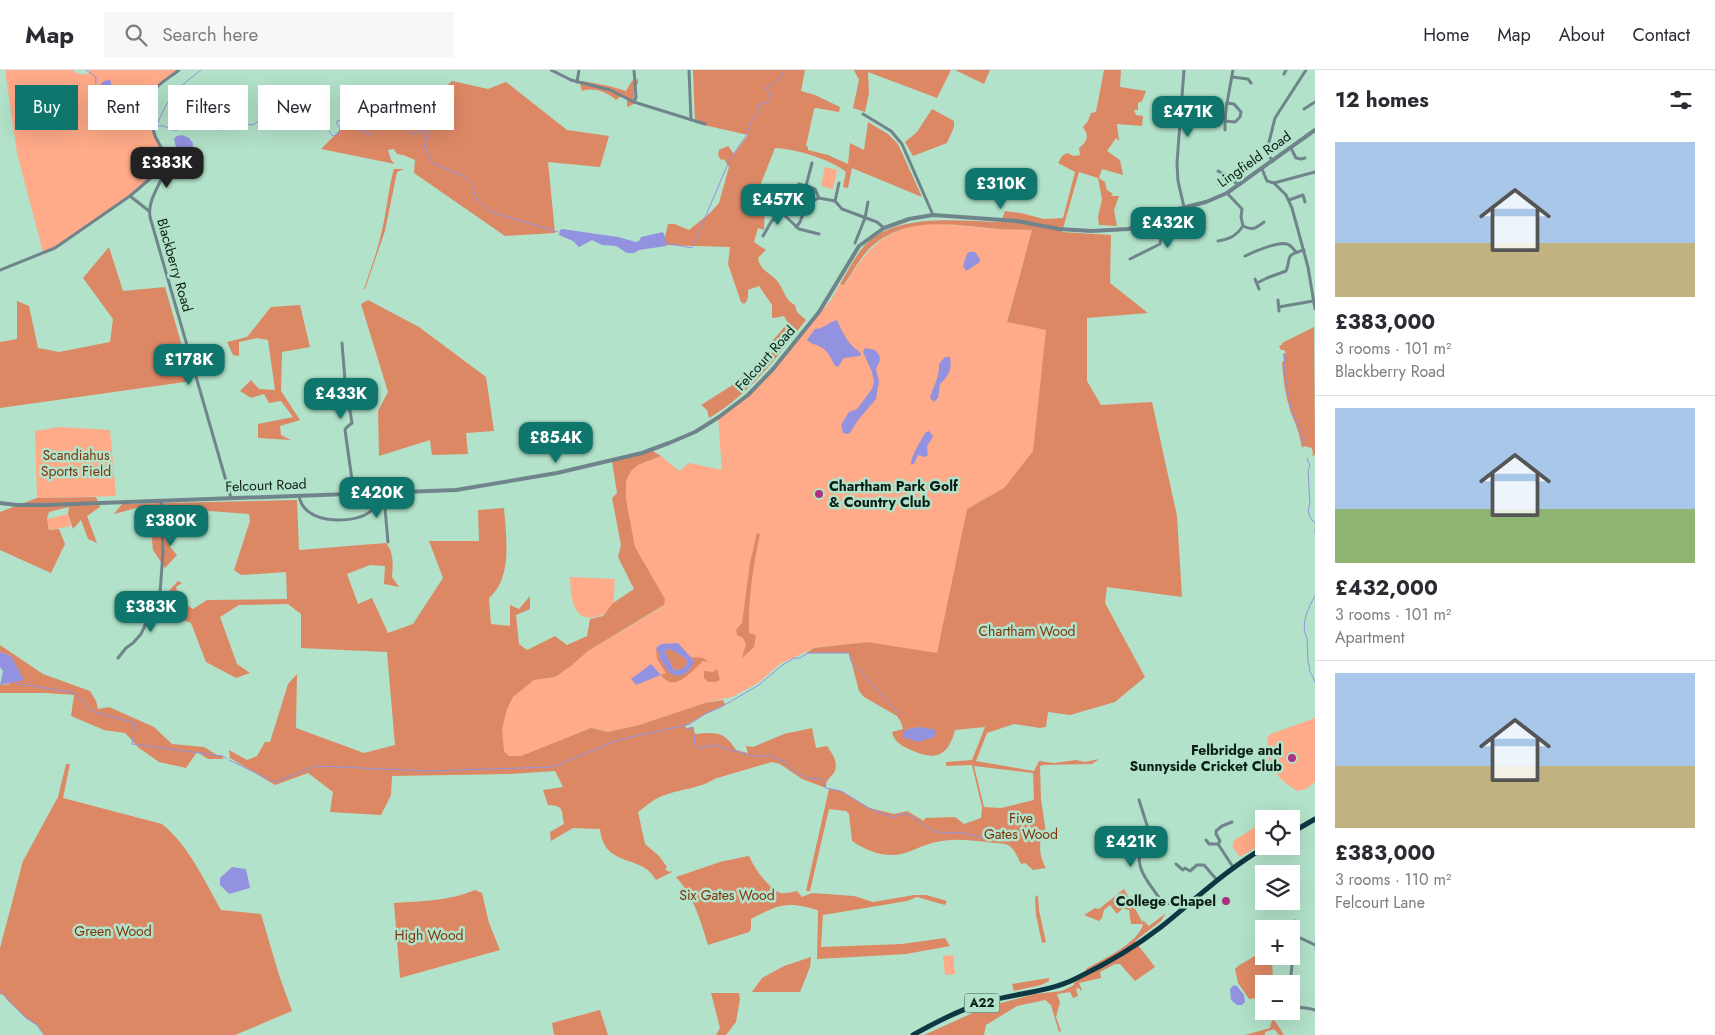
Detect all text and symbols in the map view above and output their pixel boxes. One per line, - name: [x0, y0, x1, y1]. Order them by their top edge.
- search box: [104, 12, 454, 57]
- text: Map: [25, 17, 74, 52]
- icon: search: [122, 21, 150, 49]
- text: Search here: [162, 21, 258, 48]
- text: Home: [1423, 22, 1469, 48]
- text: Map: [1497, 22, 1531, 48]
- text: About: [1559, 22, 1604, 48]
- text: Contact: [1632, 22, 1690, 48]
- chip: Buy: [15, 85, 78, 130]
- chip: Rent: [88, 85, 158, 130]
- chip: Filters: [168, 85, 248, 130]
- chip: New: [258, 85, 330, 130]
- chip: Apartment: [340, 85, 454, 130]
- text: 12 homes: [1335, 85, 1429, 115]
- icon: filters: [1667, 86, 1695, 114]
- pin: £471K: [1153, 96, 1223, 138]
- text: £471K: [1163, 100, 1213, 123]
- street label: Lingfield Road: [1213, 126, 1295, 192]
- pin: £383K: [132, 146, 202, 189]
- text: £383K: [142, 151, 192, 174]
- pin: £310K: [966, 168, 1036, 210]
- text: £310K: [976, 172, 1026, 195]
- icon: home: [1470, 175, 1560, 265]
- pin: £457K: [743, 184, 813, 226]
- text: £457K: [752, 188, 804, 211]
- pin: £432K: [1133, 206, 1203, 249]
- text: £432K: [1142, 211, 1194, 234]
- street label: Blackberry Road: [152, 216, 198, 314]
- text: £383,000: [1335, 307, 1435, 337]
- street label: Felcourt Road: [730, 321, 800, 395]
- text: 3 rooms · 101 m²: [1335, 337, 1451, 360]
- pin: £178K: [154, 344, 224, 386]
- text: £178K: [165, 348, 213, 371]
- text: Blackberry Road: [1335, 360, 1445, 383]
- pin: £433K: [306, 378, 376, 420]
- text: £433K: [315, 382, 367, 405]
- pin: £854K: [521, 422, 591, 464]
- text: £854K: [530, 426, 582, 449]
- icon: home: [1470, 440, 1560, 530]
- park label: Scandiahus Sports Field: [41, 445, 111, 481]
- street label: Felcourt Road: [225, 474, 307, 496]
- pin: £420K: [342, 476, 412, 519]
- place label: Chartham Park Golf & Country Club: [829, 476, 959, 512]
- text: £420K: [350, 481, 404, 504]
- marker: Chartham Park Golf & Country Club: [813, 488, 825, 500]
- pin: £380K: [136, 504, 206, 547]
- text: £380K: [145, 509, 197, 532]
- text: £432,000: [1335, 573, 1438, 603]
- pin: £383K: [116, 590, 186, 633]
- text: £383K: [126, 595, 176, 618]
- text: 3 rooms · 101 m²: [1335, 603, 1451, 626]
- park label: Chartham Wood: [978, 621, 1076, 641]
- text: Apartment: [1335, 626, 1405, 649]
- icon: home: [1470, 705, 1560, 795]
- place label: Felbridge and Sunnyside Cricket Club: [1130, 740, 1282, 776]
- marker: Felbridge and Sunnyside Cricket Club: [1286, 752, 1298, 764]
- park label: Five Gates Wood: [984, 808, 1058, 844]
- map controls: [1255, 810, 1300, 1020]
- button: locate: [1255, 810, 1300, 855]
- pin: £421K: [1096, 826, 1166, 868]
- text: £421K: [1106, 830, 1156, 853]
- text: £383,000: [1335, 838, 1435, 868]
- button: layers: [1255, 865, 1300, 910]
- text: 3 rooms · 110 m²: [1335, 868, 1451, 891]
- park label: Six Gates Wood: [679, 885, 775, 905]
- place label: College Chapel: [1116, 891, 1216, 911]
- text: Felcourt Lane: [1335, 891, 1425, 914]
- marker: College Chapel: [1220, 895, 1232, 907]
- button: +: [1255, 920, 1300, 965]
- park label: Green Wood: [74, 921, 152, 941]
- park label: High Wood: [394, 925, 464, 945]
- button: −: [1255, 975, 1300, 1020]
- road number: A22: [964, 994, 1000, 1012]

